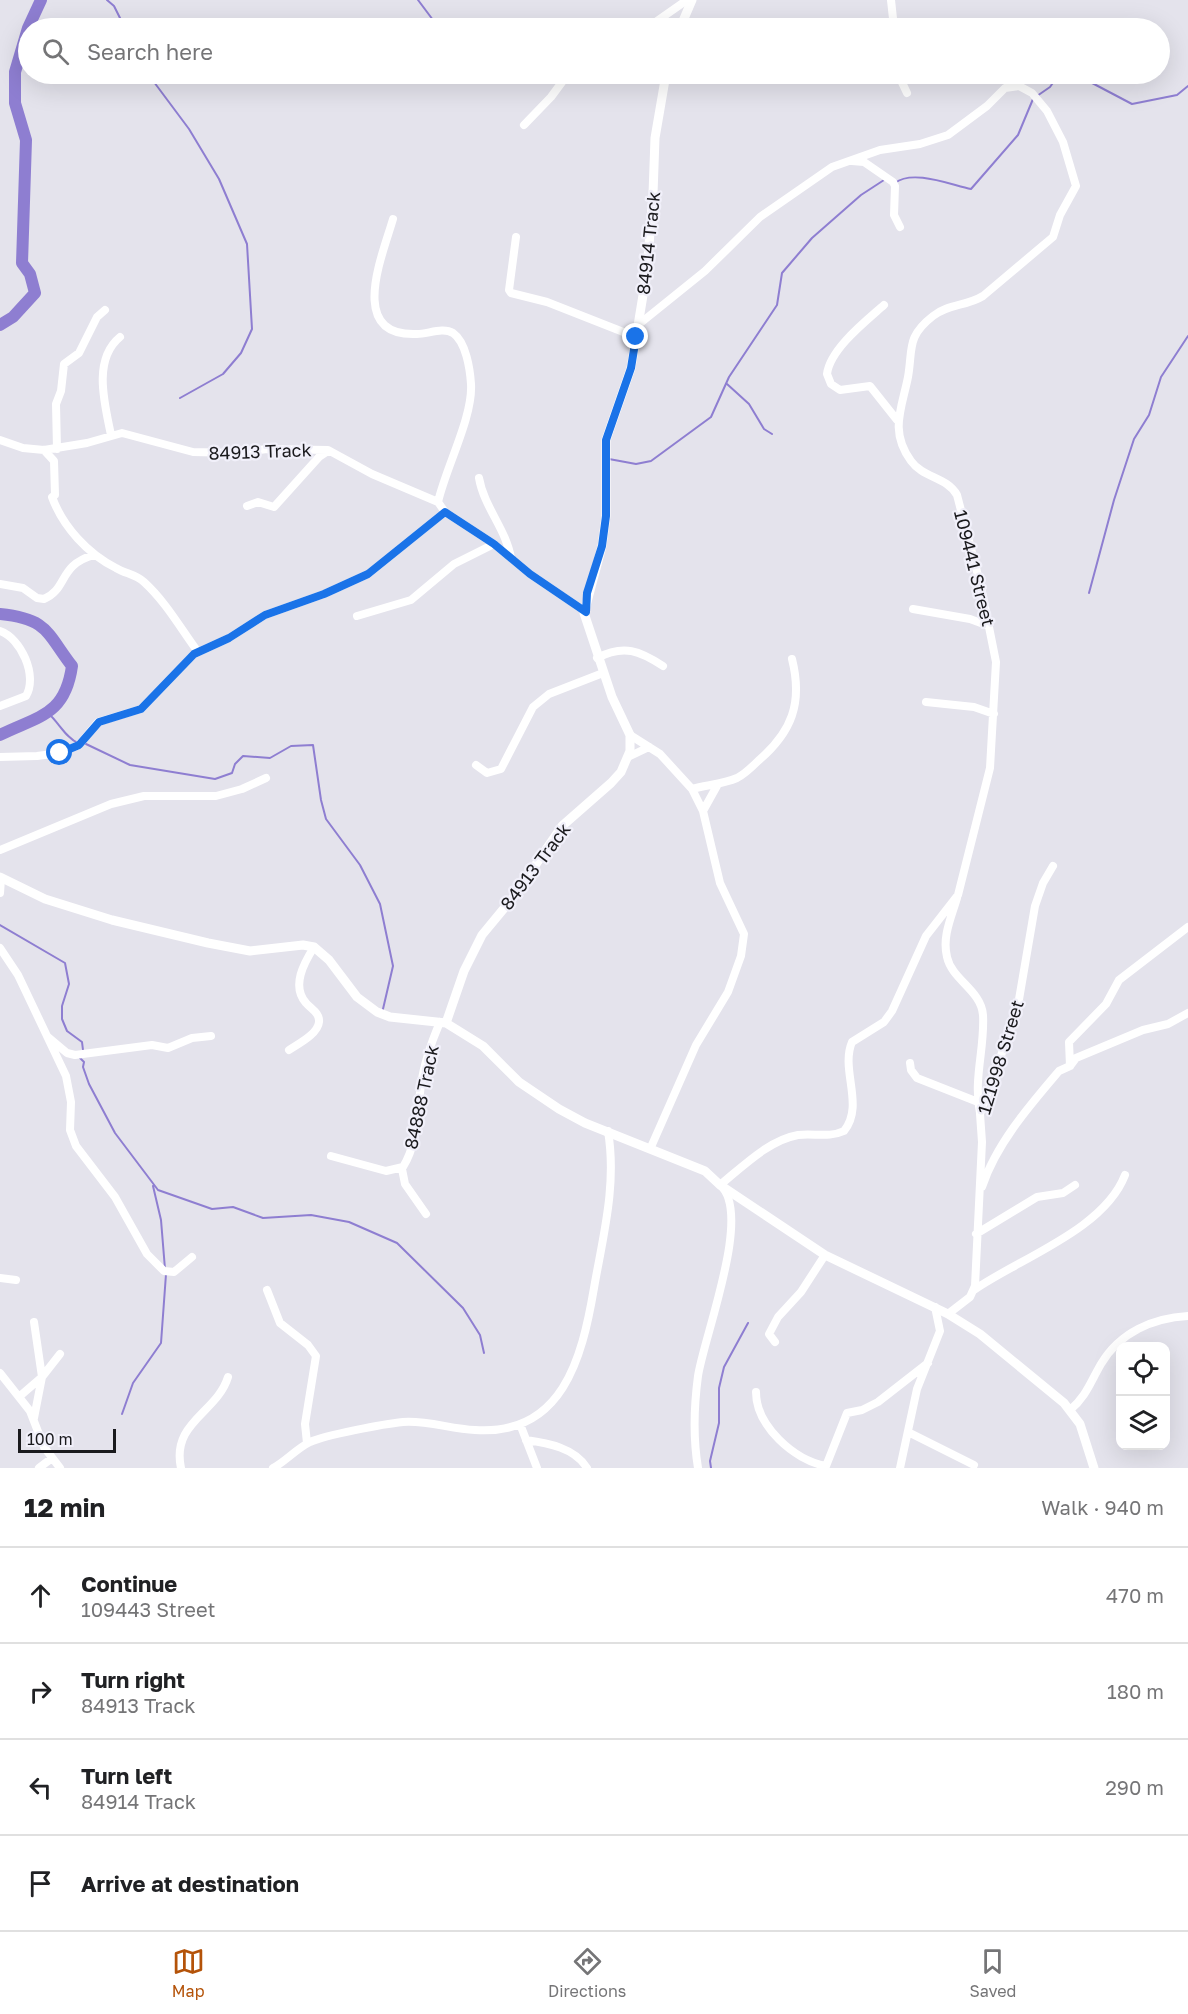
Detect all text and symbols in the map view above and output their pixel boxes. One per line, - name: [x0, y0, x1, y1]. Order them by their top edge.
- search box: [18, 18, 1170, 84]
- icon: search: [39, 35, 72, 68]
- text: Search here: [87, 38, 213, 65]
- street label: 84914 Track: [632, 190, 664, 296]
- route end: [622, 323, 648, 349]
- street label: 84913 Track: [208, 438, 312, 464]
- street label: 109441 Street: [950, 507, 1000, 629]
- route start: [46, 739, 72, 765]
- street label: 84913 Track: [495, 818, 575, 914]
- street label: 121998 Street: [972, 997, 1028, 1117]
- street label: 84888 Track: [399, 1043, 443, 1151]
- map controls: [1116, 1342, 1170, 1450]
- button: locate: [1116, 1342, 1170, 1396]
- button: layers: [1116, 1396, 1170, 1450]
- scale bar: [18, 1426, 116, 1454]
- text: 100 m: [27, 1429, 73, 1449]
- text: 12 min: [24, 1492, 105, 1523]
- text: Walk · 940 m: [1041, 1495, 1164, 1519]
- text: Continue: [81, 1570, 177, 1597]
- icon: ahead: [24, 1579, 57, 1612]
- text: 470 m: [1106, 1583, 1164, 1607]
- text: 109443 Street: [81, 1597, 216, 1621]
- text: Turn right: [81, 1666, 185, 1693]
- icon: right: [24, 1675, 57, 1708]
- text: 180 m: [1107, 1679, 1164, 1703]
- text: 84913 Track: [81, 1693, 196, 1717]
- text: Turn left: [81, 1762, 172, 1789]
- icon: left: [24, 1771, 57, 1804]
- text: 290 m: [1105, 1775, 1164, 1799]
- text: 84914 Track: [81, 1789, 196, 1813]
- icon: arrive: [24, 1867, 57, 1900]
- text: Arrive at destination: [81, 1870, 299, 1897]
- tab: Map: [172, 1945, 205, 2001]
- tab: Directions: [548, 1945, 626, 2001]
- tab: Saved: [970, 1945, 1016, 2001]

